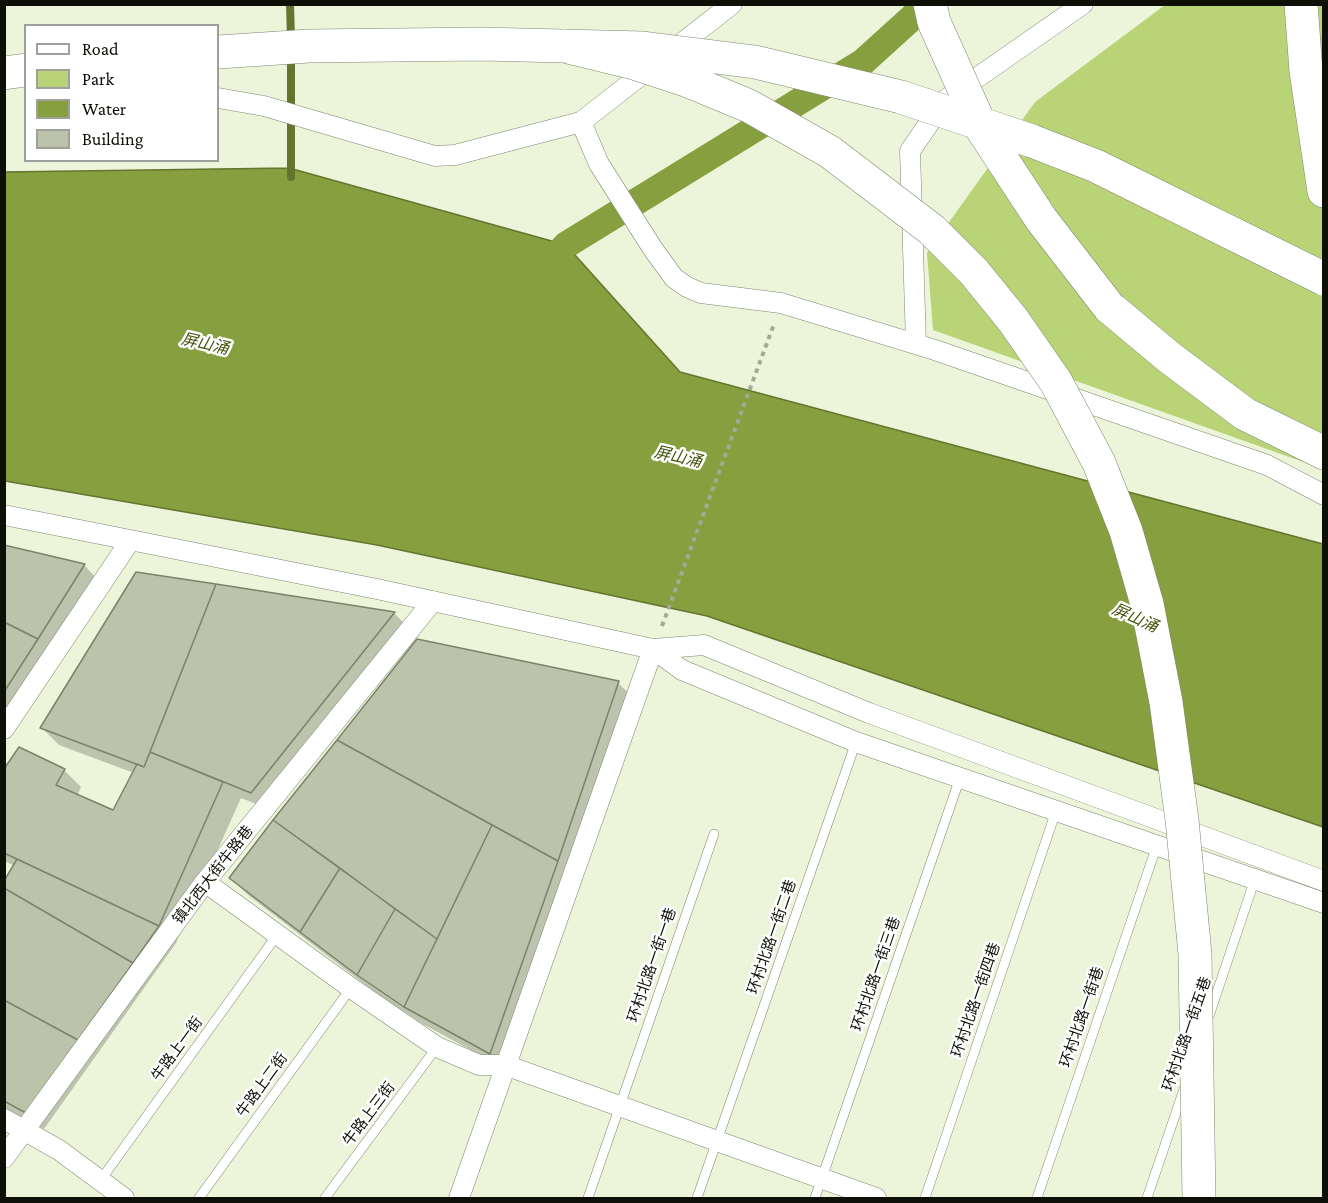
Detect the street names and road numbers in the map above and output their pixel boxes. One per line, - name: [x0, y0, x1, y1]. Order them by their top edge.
- street label: 镇北西大街牛路巷: [169, 822, 257, 928]
- street label: 环村北路一街二巷: [744, 877, 800, 997]
- street label: 环村北路一街一巷: [624, 905, 680, 1025]
- street label: 环村北路一街三巷: [848, 914, 904, 1034]
- street label: 环村北路一街四巷: [948, 940, 1004, 1060]
- street label: 环村北路一街巷: [1056, 964, 1108, 1070]
- street label: 环村北路一街五巷: [1159, 974, 1215, 1094]
- street label: 牛路上一街: [148, 1013, 206, 1085]
- street label: 牛路上二街: [233, 1049, 291, 1121]
- street label: 牛路上三街: [339, 1079, 399, 1149]

